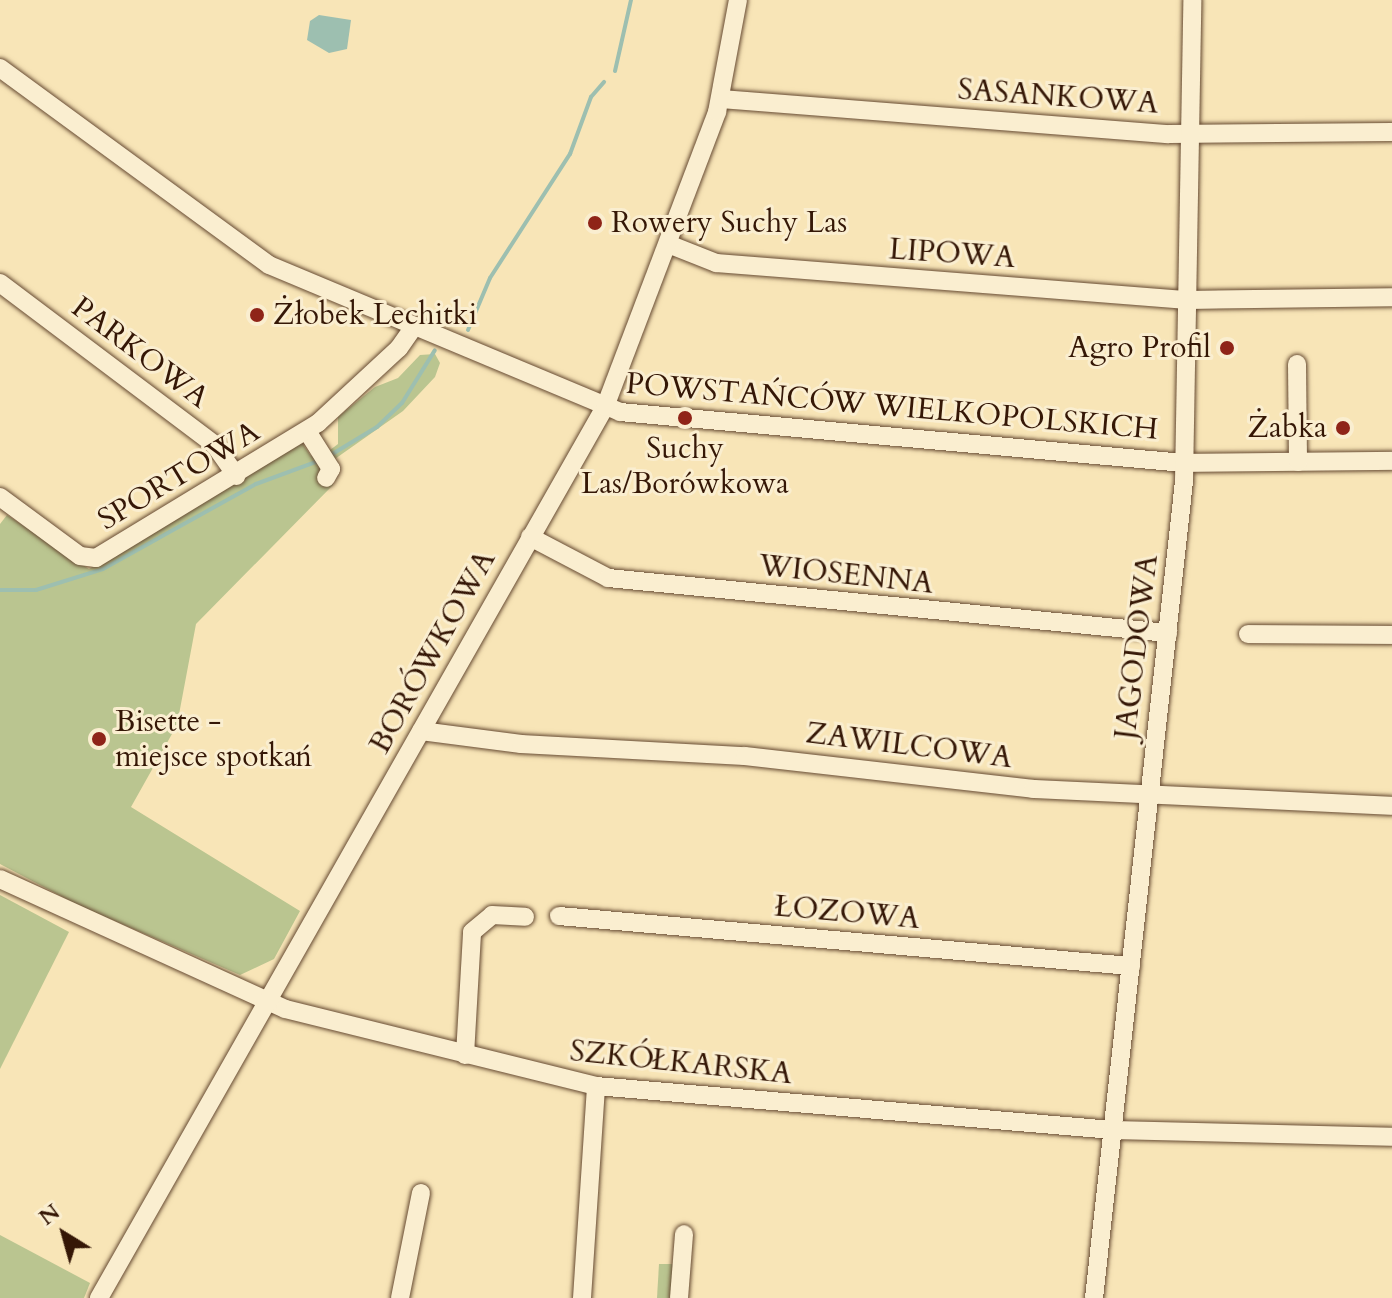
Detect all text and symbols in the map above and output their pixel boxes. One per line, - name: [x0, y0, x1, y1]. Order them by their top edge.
- street label: SASANKOWA: [956, 72, 1160, 122]
- place label: Rowery Suchy Las: [611, 205, 847, 241]
- marker: Rowery Suchy Las: [586, 214, 604, 232]
- street label: LIPOWA: [888, 232, 1016, 276]
- street label: PARKOWA: [64, 290, 216, 416]
- place label: Żłobek Lechitki: [273, 297, 477, 333]
- marker: Żłobek Lechitki: [248, 306, 266, 324]
- place label: Agro Profil: [1068, 330, 1211, 366]
- marker: Agro Profil: [1218, 339, 1236, 357]
- street label: POWSTAŃCÓW WIELKOPOLSKICH: [624, 366, 1160, 448]
- marker: Suchy Las/Borówkowa: [676, 409, 694, 427]
- place label: Żabka: [1248, 410, 1327, 446]
- street label: SPORTOWA: [92, 414, 266, 538]
- marker: Żabka: [1334, 419, 1352, 437]
- place label: Suchy Las/Borówkowa: [581, 431, 789, 502]
- street label: BORÓWKOWA: [362, 544, 504, 760]
- street label: WIOSENNA: [757, 548, 935, 602]
- street label: JAGODOWA: [1108, 553, 1166, 741]
- place label: Bisette - miejsce spotkań: [115, 704, 314, 774]
- street label: ZAWILCOWA: [804, 715, 1014, 777]
- marker: Bisette - miejsce spotkań: [90, 730, 108, 748]
- street label: ŁOZOWA: [773, 889, 921, 937]
- street label: SZKÓŁKARSKA: [568, 1033, 794, 1093]
- north arrow: [24, 1194, 104, 1274]
- text: N: [33, 1197, 66, 1233]

